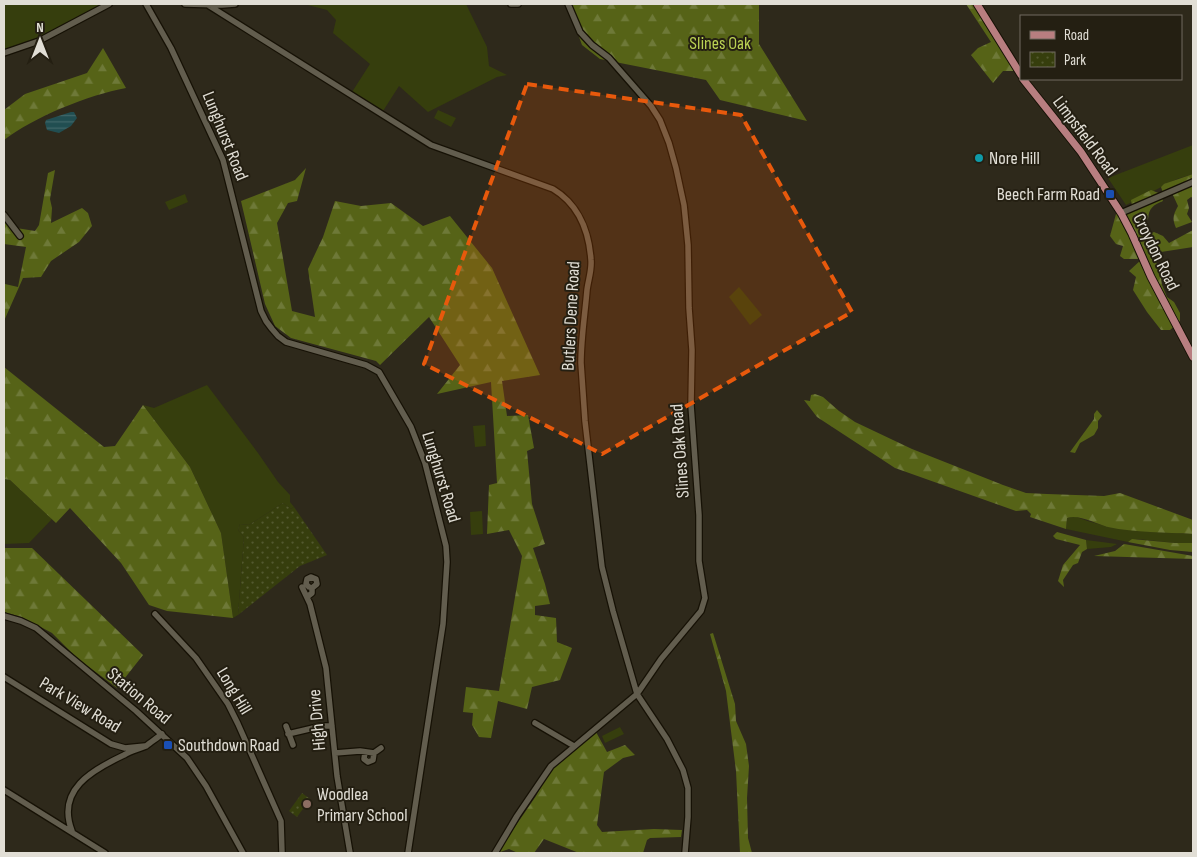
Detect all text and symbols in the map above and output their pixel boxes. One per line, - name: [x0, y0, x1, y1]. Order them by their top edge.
- north arrow: [15, 15, 65, 65]
- legend: [1020, 15, 1182, 80]
- text: N: [36, 19, 44, 36]
- text: Road: [1064, 26, 1089, 45]
- park label: Slines Oak: [689, 33, 751, 54]
- text: Park: [1064, 51, 1086, 70]
- street label: Lunghurst Road: [198, 88, 252, 184]
- street label: Limpsfield Road: [1048, 92, 1122, 180]
- place label: Nore Hill: [989, 148, 1040, 169]
- marker: Nore Hill: [973, 152, 985, 164]
- place label: Beech Farm Road: [997, 184, 1100, 205]
- marker: Beech Farm Road: [1104, 188, 1116, 200]
- street label: Croydon Road: [1128, 210, 1184, 294]
- street label: Butlers Dene Road: [558, 261, 584, 371]
- street label: Slines Oak Road: [666, 403, 694, 499]
- street label: Lunghurst Road: [417, 429, 465, 525]
- street label: Station Road: [103, 663, 175, 729]
- street label: Long Hill: [212, 664, 256, 718]
- street label: Park View Road: [36, 673, 124, 737]
- street label: High Drive: [304, 688, 330, 752]
- place label: Southdown Road: [178, 735, 279, 756]
- marker: Southdown Road: [162, 739, 174, 751]
- place label: Woodlea Primary School: [317, 784, 408, 826]
- marker: Woodlea Primary School: [301, 798, 313, 810]

